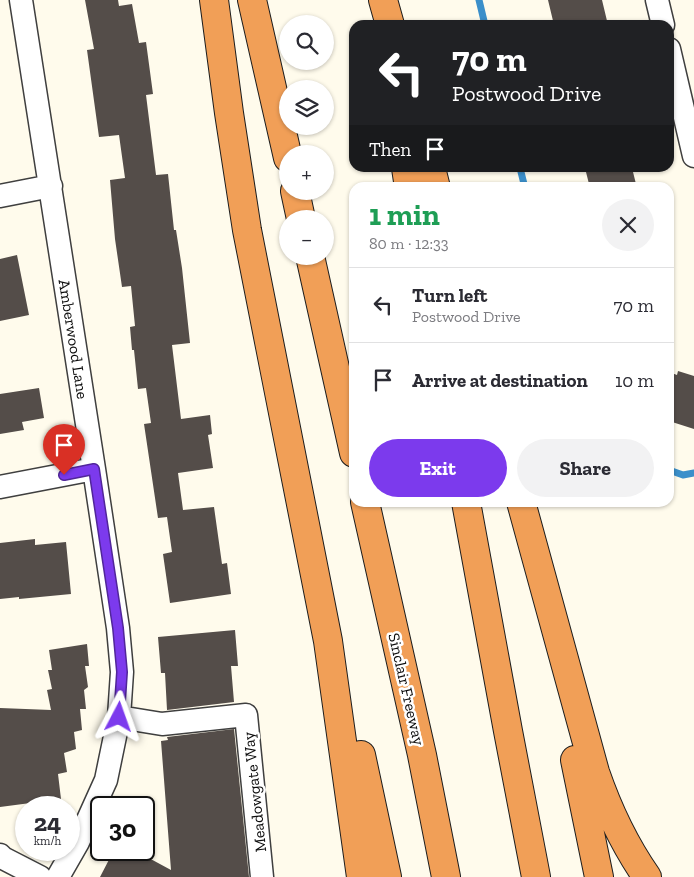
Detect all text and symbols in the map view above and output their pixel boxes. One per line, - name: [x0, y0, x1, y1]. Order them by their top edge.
- map controls: [279, 15, 334, 265]
- button: search: [279, 15, 334, 70]
- text: 70 m: [452, 38, 527, 80]
- icon: left: [369, 40, 434, 105]
- button: layers: [279, 80, 334, 135]
- text: Postwood Drive: [452, 80, 601, 107]
- icon: arrive: [421, 135, 449, 163]
- text: Then: [369, 138, 411, 161]
- button: +: [279, 145, 334, 200]
- text: 1 min: [369, 197, 440, 233]
- button: close: [602, 199, 654, 251]
- button: −: [279, 210, 334, 265]
- text: 80 m · 12:33: [369, 234, 449, 253]
- street label: Amberwood Lane: [55, 278, 92, 400]
- text: Turn left: [412, 284, 487, 307]
- icon: left: [369, 291, 397, 319]
- text: 70 m: [613, 294, 654, 317]
- text: Postwood Drive: [412, 307, 521, 326]
- icon: arrive: [369, 366, 397, 394]
- text: Arrive at destination: [412, 369, 588, 392]
- text: 10 m: [615, 369, 654, 392]
- pin: [43, 424, 85, 475]
- icon: arrive: [50, 431, 78, 459]
- button: Exit: [369, 439, 507, 497]
- button: Share: [517, 439, 654, 497]
- street label: Sinclair Freeway: [384, 631, 429, 748]
- position arrow: [92, 690, 144, 742]
- street label: Meadowgate Way: [239, 730, 270, 853]
- speed limit sign: 30: [90, 796, 155, 861]
- text: 24: [34, 807, 61, 837]
- text: km/h: [34, 834, 61, 848]

